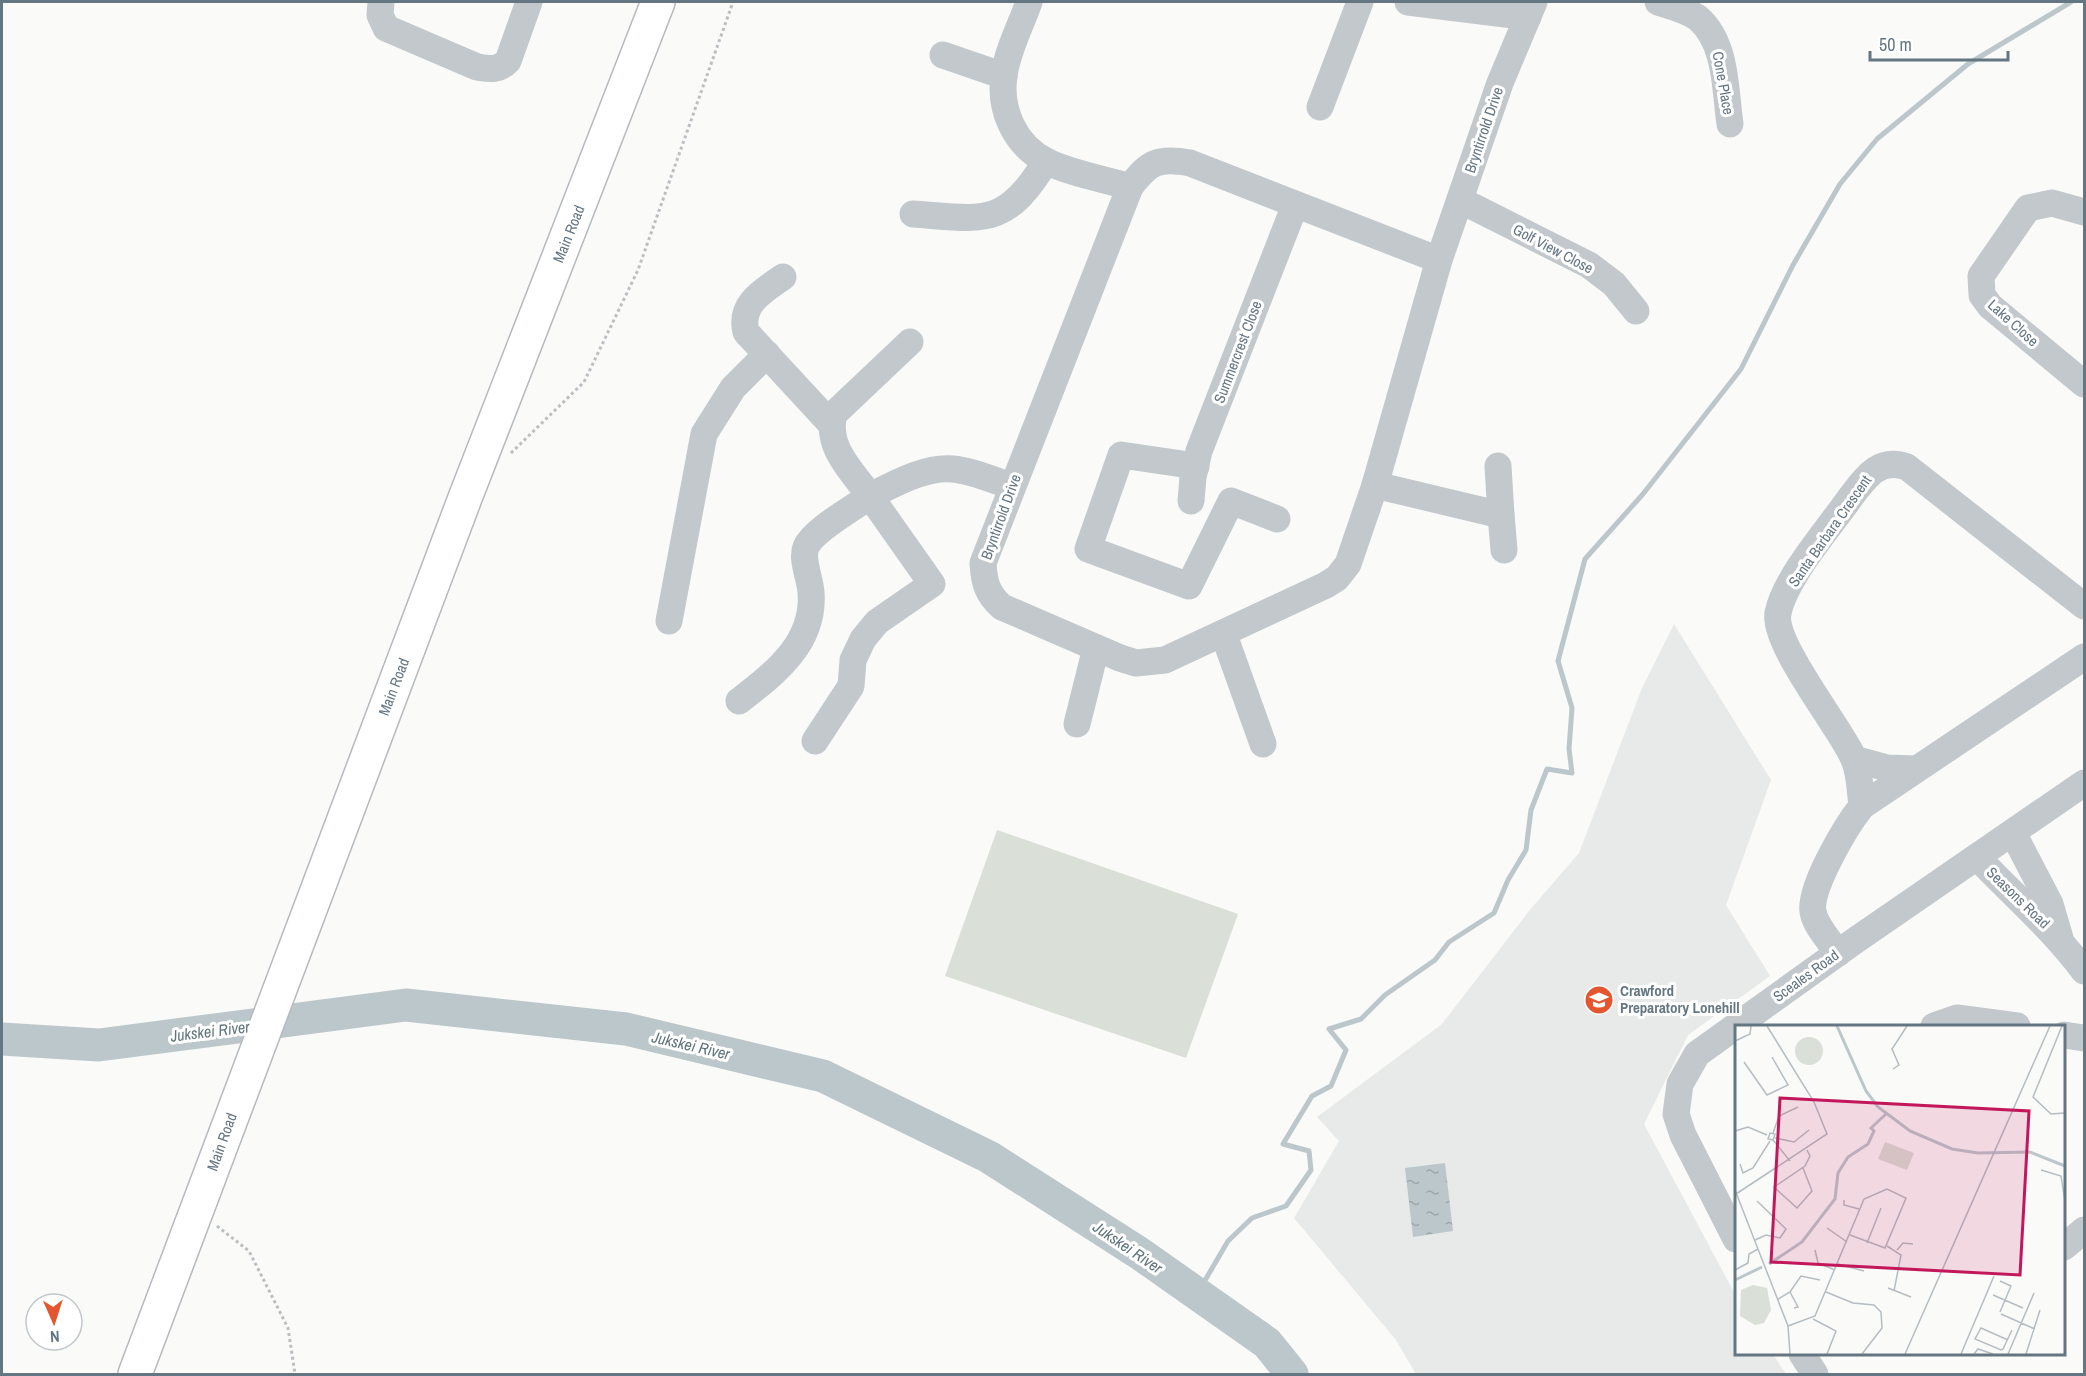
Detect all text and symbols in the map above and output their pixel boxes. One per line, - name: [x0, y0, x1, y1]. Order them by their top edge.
- scale bar: [1870, 24, 2008, 62]
- text: 50 m: [1879, 32, 1912, 57]
- street label: Cone Place: [1708, 50, 1739, 116]
- street label: Bryntirrold Drive: [1459, 84, 1508, 176]
- street label: Main Road: [548, 202, 590, 266]
- street label: Golf View Close: [1509, 219, 1597, 279]
- street label: Lake Close: [1983, 294, 2043, 351]
- street label: Summercrest Close: [1208, 298, 1267, 406]
- street label: Santa Barbara Crescent: [1783, 470, 1876, 591]
- street label: Bryntirrold Drive: [975, 471, 1026, 562]
- street label: Main Road: [373, 655, 414, 719]
- street label: Seasons Road: [1982, 862, 2055, 933]
- street label: Sceales Road: [1769, 945, 1843, 1007]
- place label: Crawford Preparatory Lonehill: [1620, 980, 1740, 1018]
- school or university icon: Crawford Preparatory Lonehill: [1583, 984, 1615, 1016]
- water label: Jukskei River: [168, 1015, 251, 1047]
- water label: Jukskei River: [649, 1025, 733, 1065]
- inset map: [1735, 1025, 2065, 1355]
- street label: Main Road: [201, 1110, 242, 1174]
- water label: Jukskei River: [1088, 1215, 1168, 1279]
- north arrow: [24, 1292, 84, 1352]
- text: N: [49, 1326, 60, 1348]

